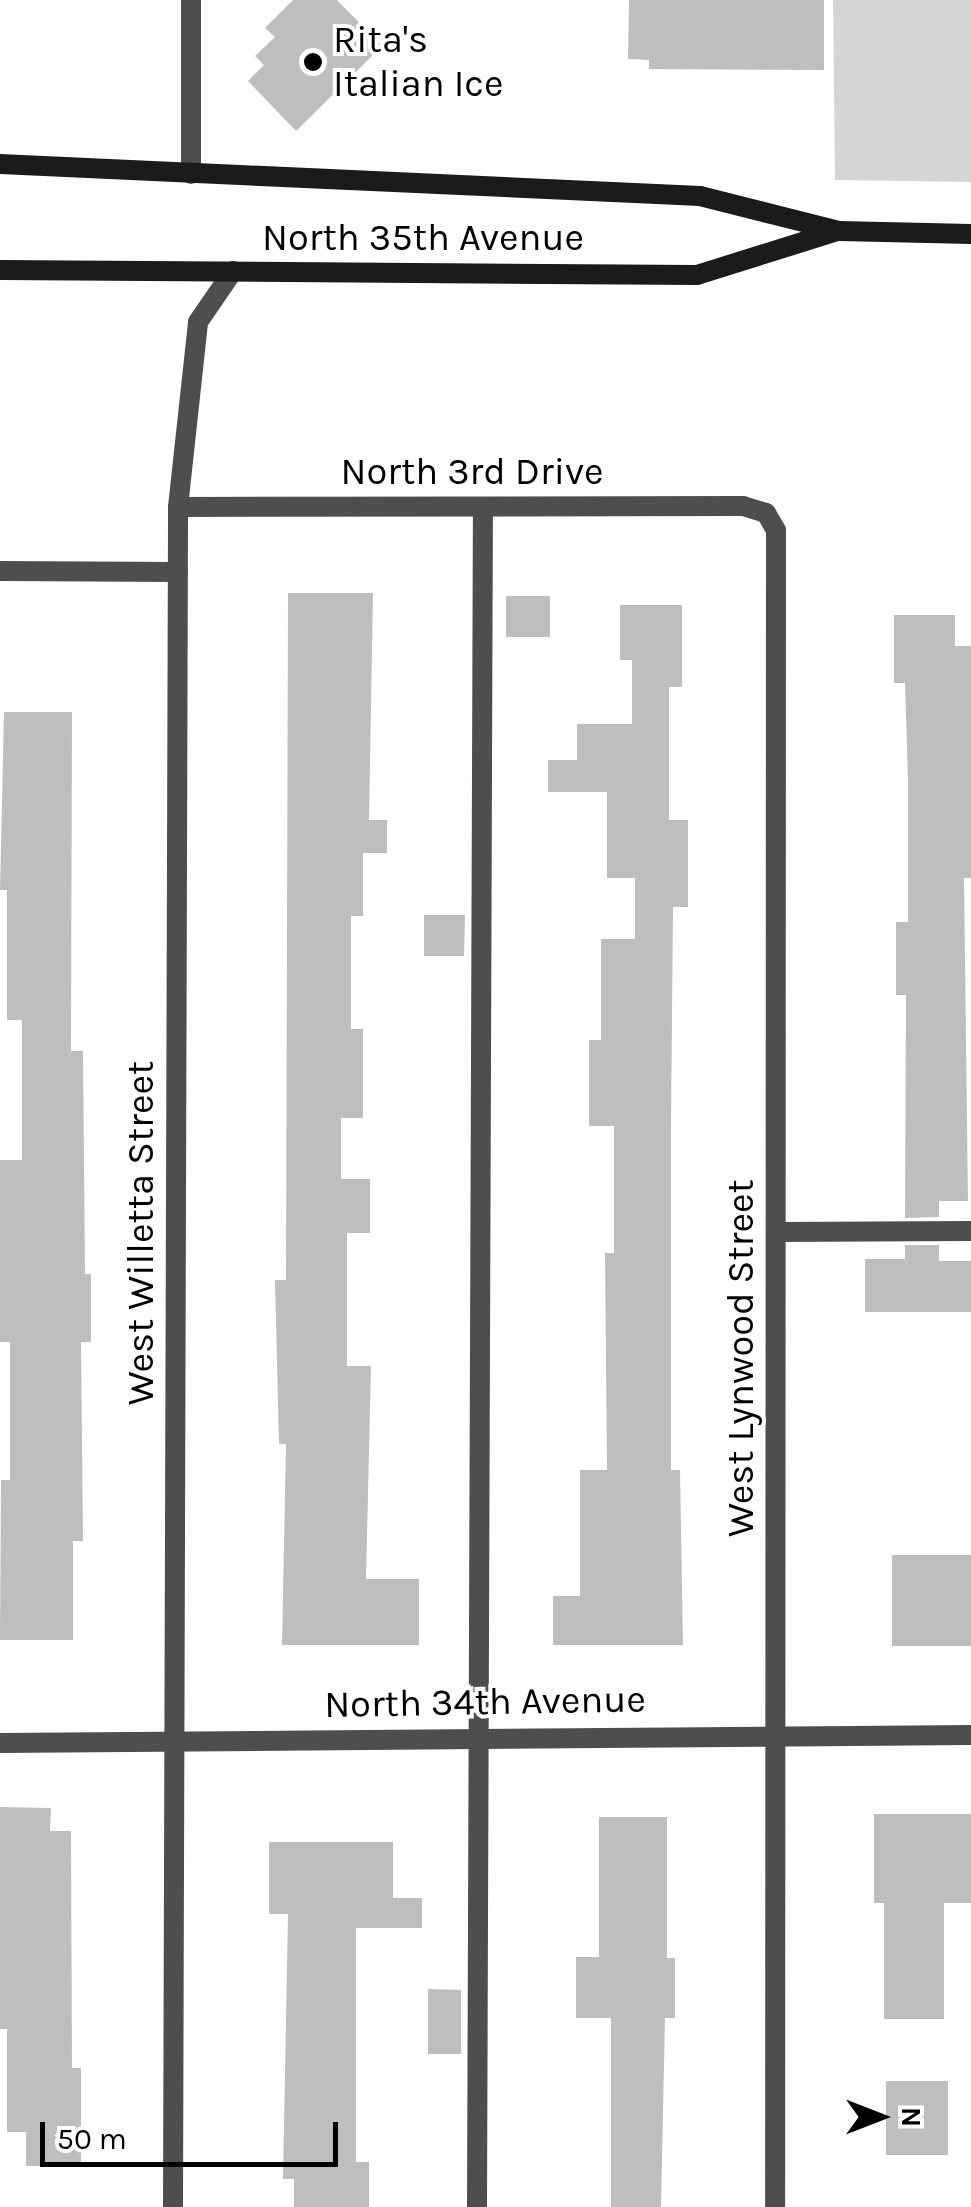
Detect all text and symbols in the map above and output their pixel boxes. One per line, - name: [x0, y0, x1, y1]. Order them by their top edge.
- place label: Rita's Italian Ice: [333, 17, 503, 106]
- marker: Rita's Italian Ice: [302, 51, 324, 73]
- street label: North 35th Avenue: [262, 215, 584, 261]
- street label: North 3rd Drive: [340, 449, 604, 495]
- street label: West Willetta Street: [118, 1061, 164, 1405]
- street label: West Lynwood Street: [718, 1179, 764, 1537]
- street label: North 34th Avenue: [324, 1676, 646, 1728]
- north arrow: [831, 2067, 931, 2167]
- scale bar: [45, 2102, 342, 2164]
- text: N: [895, 2107, 928, 2127]
- text: 50 m: [57, 2121, 127, 2157]

